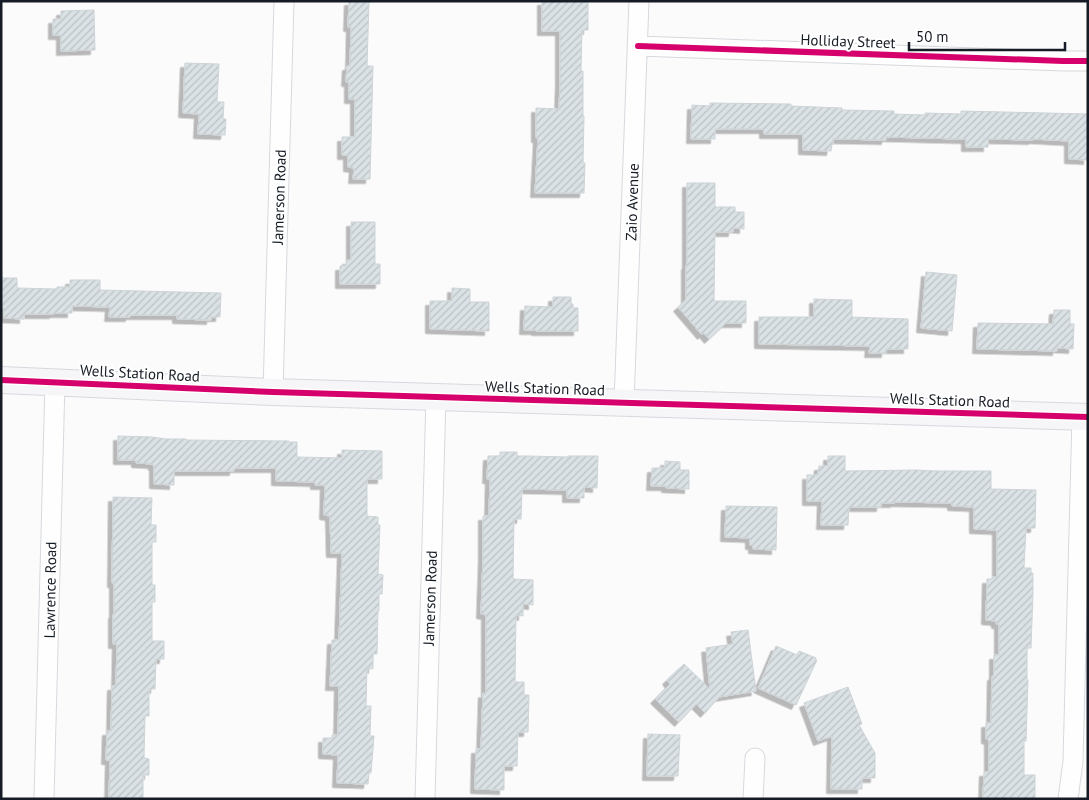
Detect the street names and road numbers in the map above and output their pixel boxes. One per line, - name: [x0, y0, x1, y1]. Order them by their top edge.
- street label: Holliday Street: [800, 30, 896, 52]
- street label: Jamerson Road: [268, 149, 290, 246]
- street label: Zaio Avenue: [621, 163, 643, 241]
- street label: Wells Station Road: [80, 360, 200, 386]
- street label: Wells Station Road: [485, 376, 605, 400]
- street label: Wells Station Road: [890, 388, 1010, 412]
- street label: Lawrence Road: [40, 542, 60, 638]
- street label: Jamerson Road: [419, 550, 441, 647]

